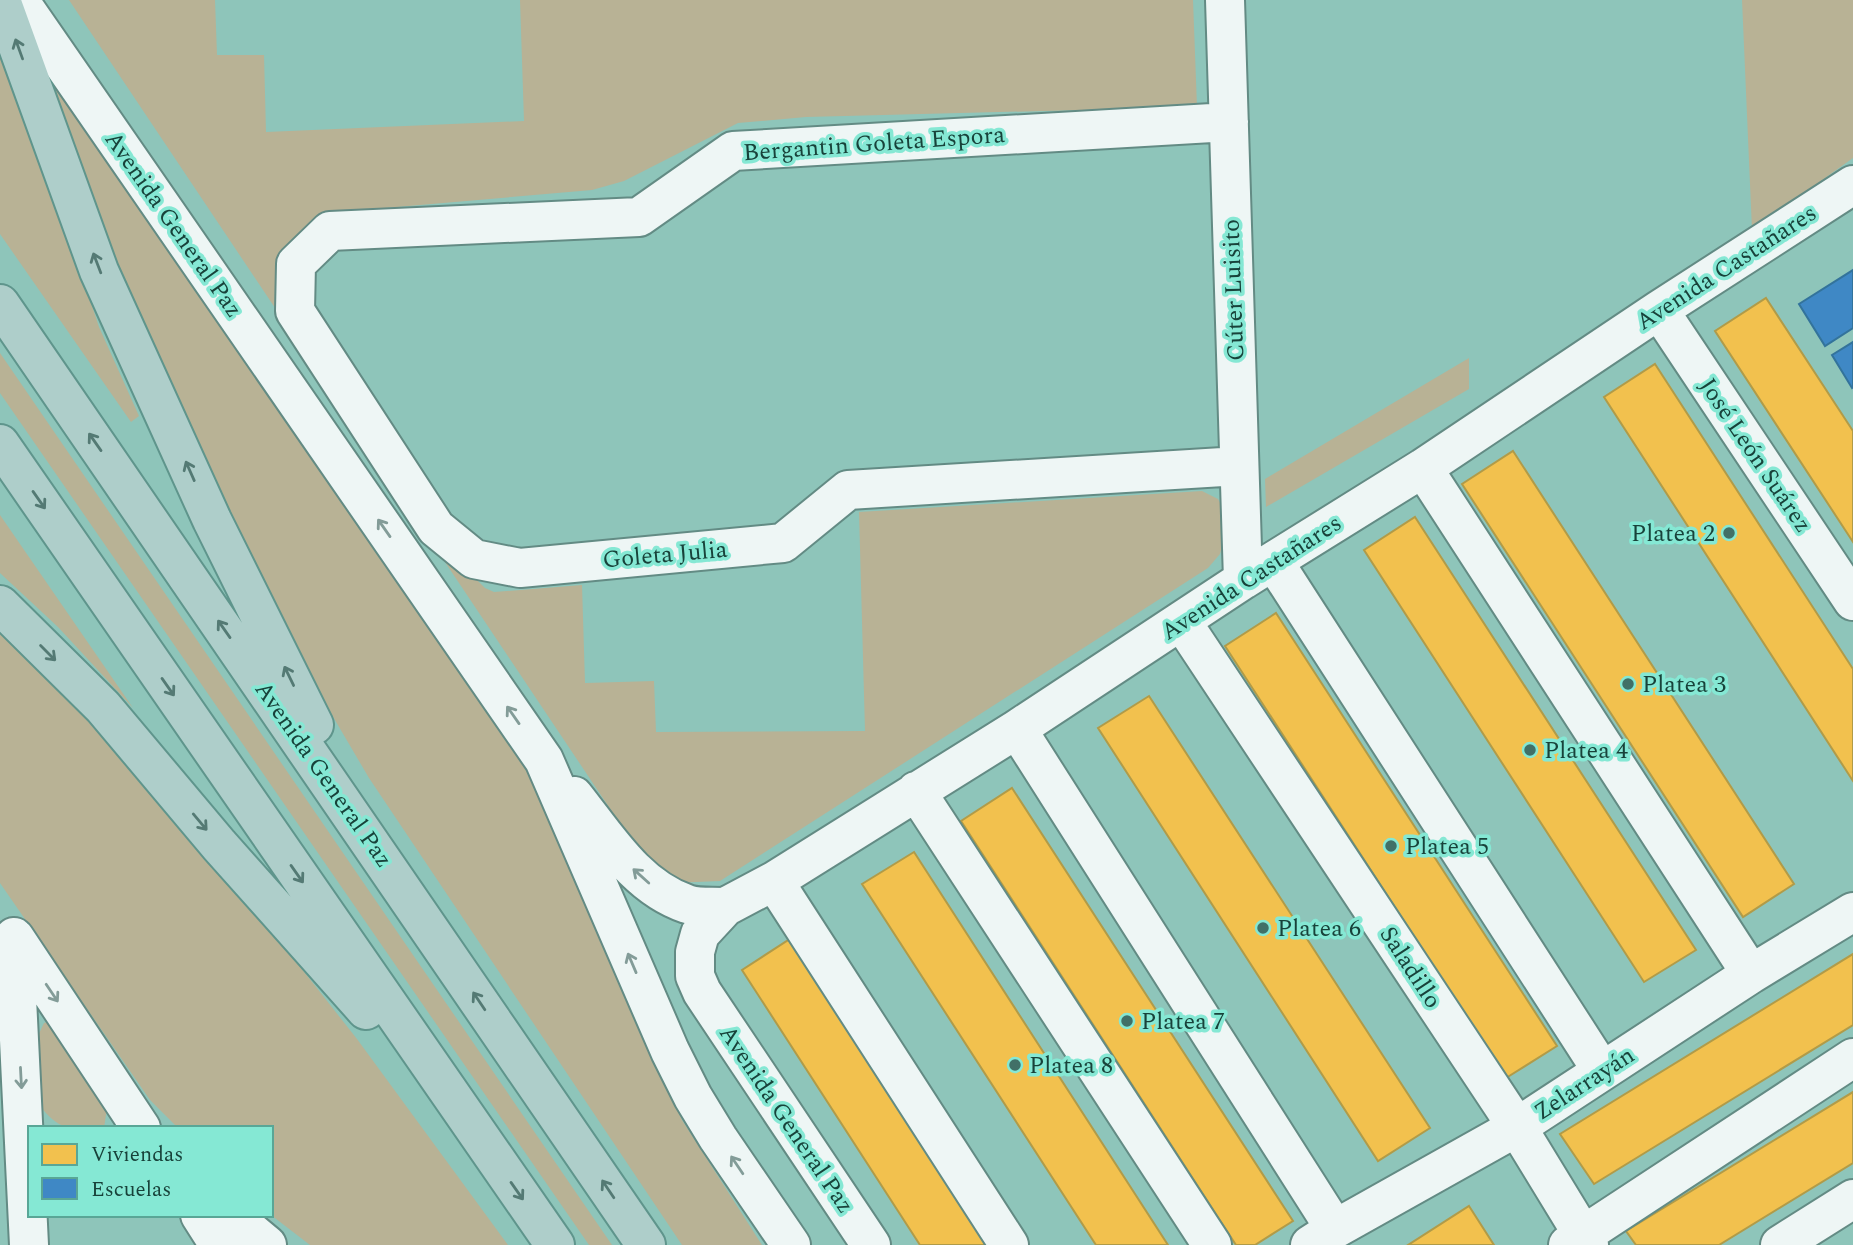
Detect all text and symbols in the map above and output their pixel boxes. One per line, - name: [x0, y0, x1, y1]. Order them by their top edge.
- one-way arrow: [12, 39, 24, 61]
- street label: Bergantin Goleta Espora: [742, 117, 1006, 171]
- street label: Avenida General Paz: [95, 124, 251, 325]
- street label: Avenida Castañares: [1629, 196, 1824, 340]
- street label: Cúter Luisito: [1214, 218, 1254, 362]
- one-way arrow: [89, 253, 102, 275]
- street label: José León Suárez: [1690, 371, 1820, 540]
- one-way arrow: [87, 433, 102, 452]
- one-way arrow: [183, 461, 196, 482]
- one-way arrow: [32, 490, 46, 509]
- street label: Avenida Castañares: [1154, 506, 1349, 650]
- place label: Platea 2: [1631, 516, 1715, 552]
- one-way arrow: [377, 519, 391, 538]
- marker: Platea 2: [1721, 525, 1737, 541]
- street label: Goleta Julia: [601, 532, 729, 578]
- one-way arrow: [217, 620, 231, 639]
- one-way arrow: [40, 645, 57, 662]
- one-way arrow: [282, 666, 295, 687]
- place label: Platea 3: [1642, 667, 1726, 703]
- street label: Avenida General Paz: [245, 674, 401, 875]
- marker: Platea 3: [1620, 676, 1636, 692]
- one-way arrow: [161, 677, 175, 696]
- one-way arrow: [506, 706, 520, 725]
- place label: Platea 4: [1544, 733, 1628, 769]
- marker: Platea 4: [1522, 742, 1538, 758]
- one-way arrow: [192, 813, 208, 831]
- place label: Platea 5: [1405, 829, 1489, 865]
- marker: Platea 5: [1383, 838, 1399, 854]
- one-way arrow: [290, 864, 304, 883]
- one-way arrow: [632, 868, 650, 884]
- place label: Platea 6: [1277, 911, 1361, 947]
- street label: Saladillo: [1370, 919, 1450, 1016]
- marker: Platea 6: [1255, 920, 1271, 936]
- one-way arrow: [625, 953, 638, 975]
- one-way arrow: [45, 983, 59, 1002]
- one-way arrow: [472, 992, 486, 1011]
- place label: Platea 7: [1141, 1004, 1225, 1040]
- marker: Platea 7: [1119, 1013, 1135, 1029]
- street label: Avenida General Paz: [710, 1018, 863, 1221]
- street label: Zelarrayán: [1527, 1038, 1642, 1130]
- place label: Platea 8: [1029, 1048, 1113, 1084]
- marker: Platea 8: [1007, 1057, 1023, 1073]
- one-way arrow: [15, 1066, 28, 1089]
- legend: [28, 1126, 273, 1217]
- text: Viviendas: [91, 1139, 183, 1171]
- one-way arrow: [729, 1156, 744, 1175]
- text: Escuelas: [91, 1174, 171, 1206]
- one-way arrow: [600, 1180, 615, 1199]
- one-way arrow: [510, 1181, 524, 1200]

